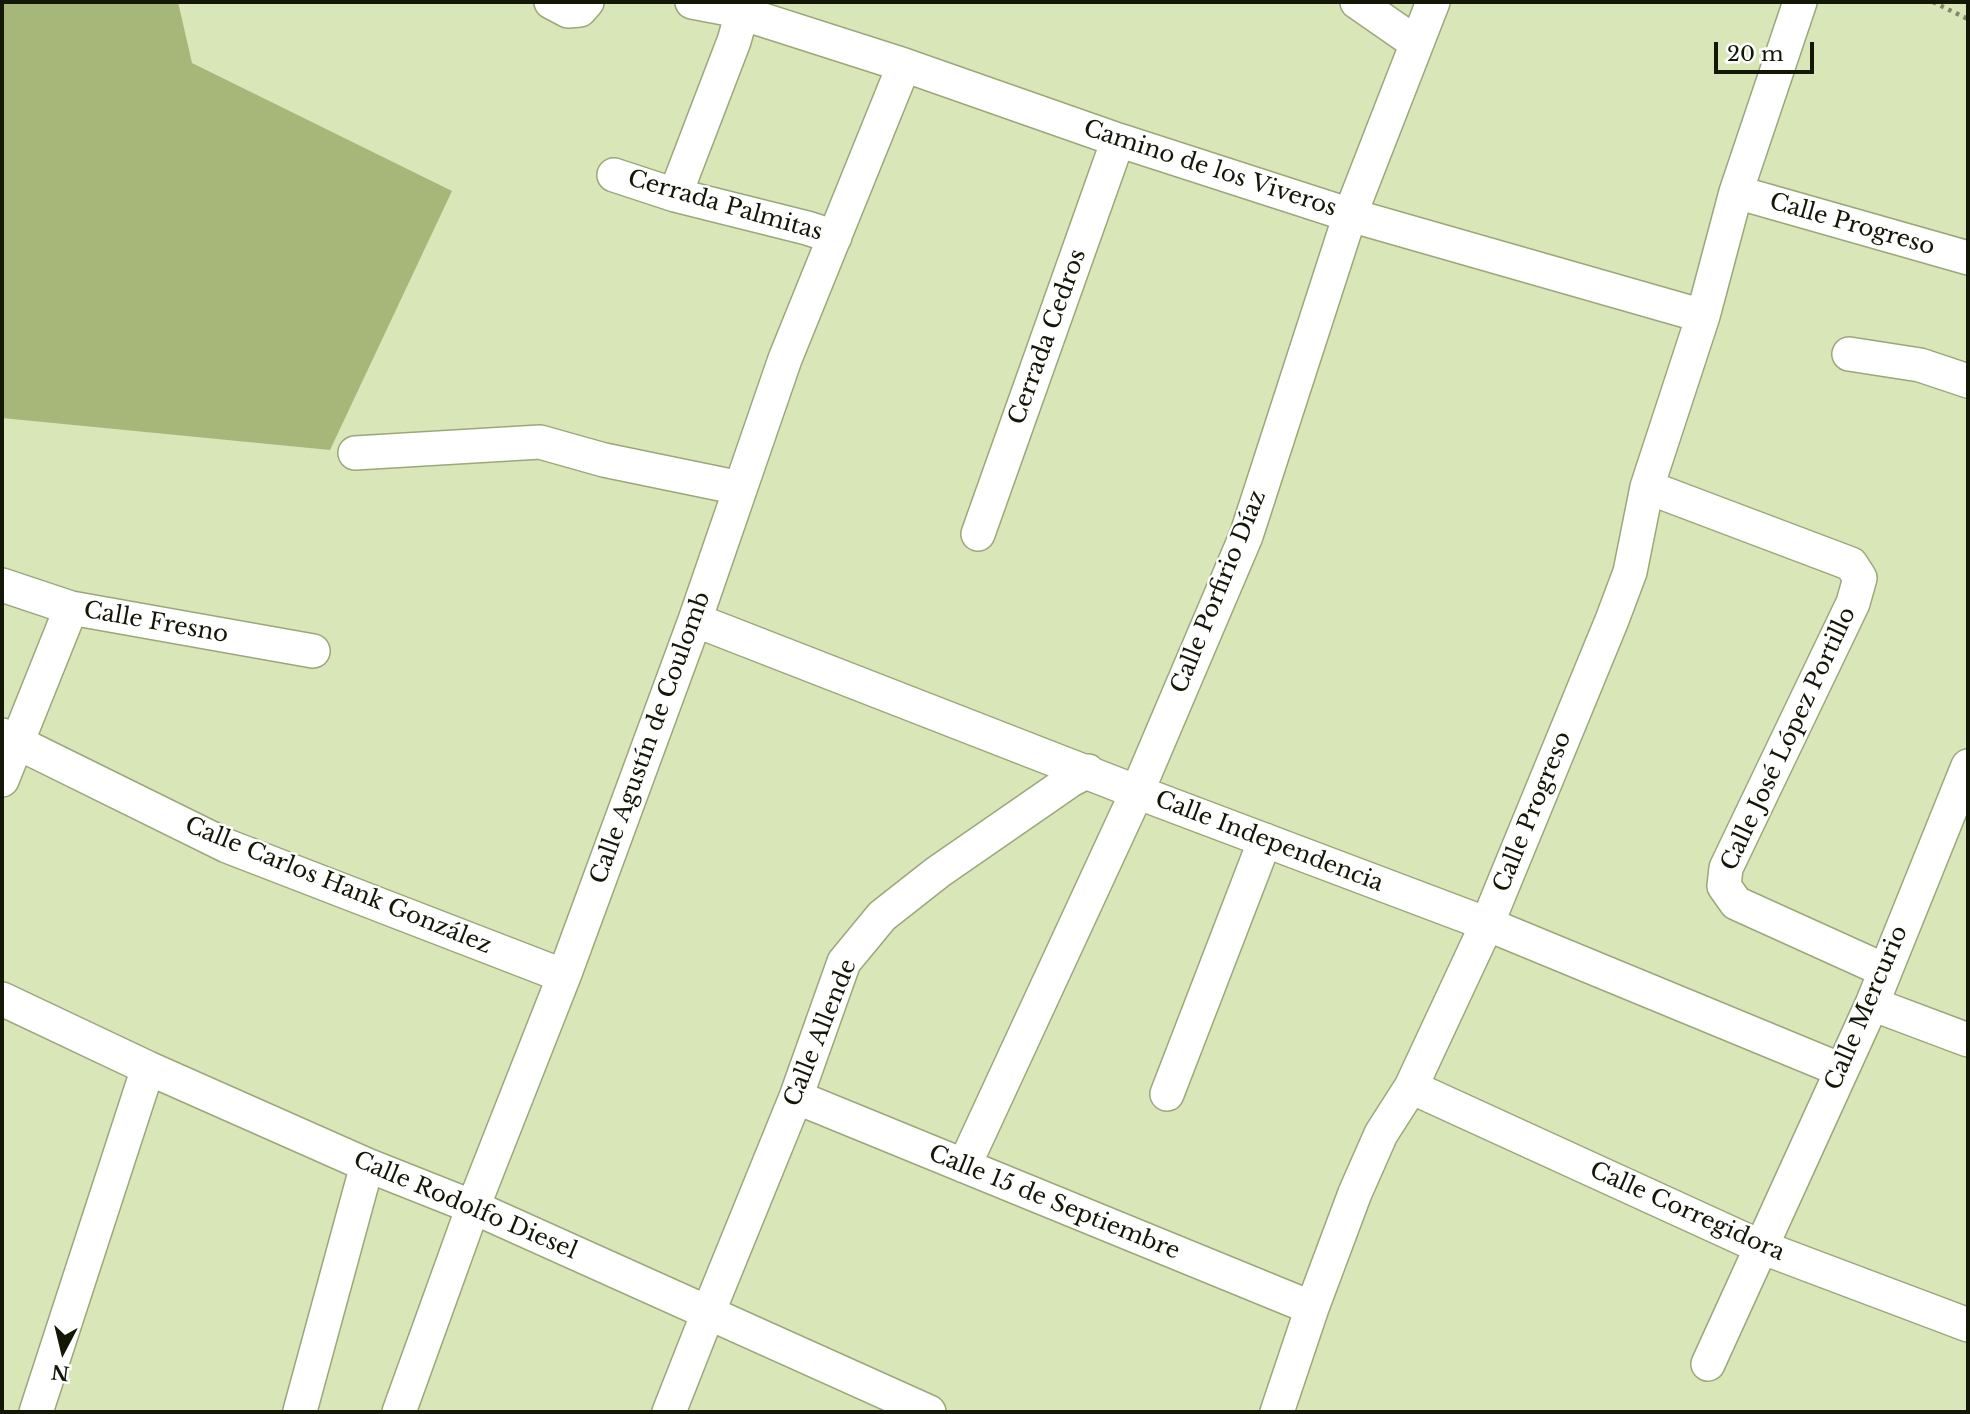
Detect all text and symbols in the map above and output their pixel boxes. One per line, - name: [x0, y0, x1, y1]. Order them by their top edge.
- scale bar: [1718, 28, 1818, 72]
- text: 20 m: [1727, 41, 1784, 67]
- street label: Camino de los Viveros: [1080, 115, 1340, 223]
- street label: Cerrada Palmitas: [624, 165, 826, 247]
- street label: Calle Progreso: [1766, 188, 1938, 262]
- street label: Cerrada Cedros: [1003, 246, 1093, 428]
- street label: Calle Porfirio Díaz: [1166, 487, 1272, 697]
- street label: Calle Agustín de Coulomb: [585, 588, 717, 888]
- street label: Calle Fresno: [82, 597, 230, 649]
- street label: Calle José López Portillo: [1716, 603, 1862, 875]
- street label: Calle Progreso: [1488, 728, 1578, 896]
- street label: Calle Independencia: [1151, 786, 1387, 898]
- street label: Calle Carlos Hank González: [181, 812, 495, 960]
- street label: Calle Mercurio: [1820, 922, 1914, 1094]
- street label: Calle Allende: [779, 955, 863, 1111]
- street label: Calle 15 de Septiembre: [925, 1140, 1183, 1266]
- street label: Calle Rodolfo Diesel: [349, 1146, 581, 1266]
- street label: Calle Corregidora: [1585, 1157, 1789, 1267]
- north arrow: [28, 1316, 98, 1386]
- text: N: [50, 1360, 71, 1385]

